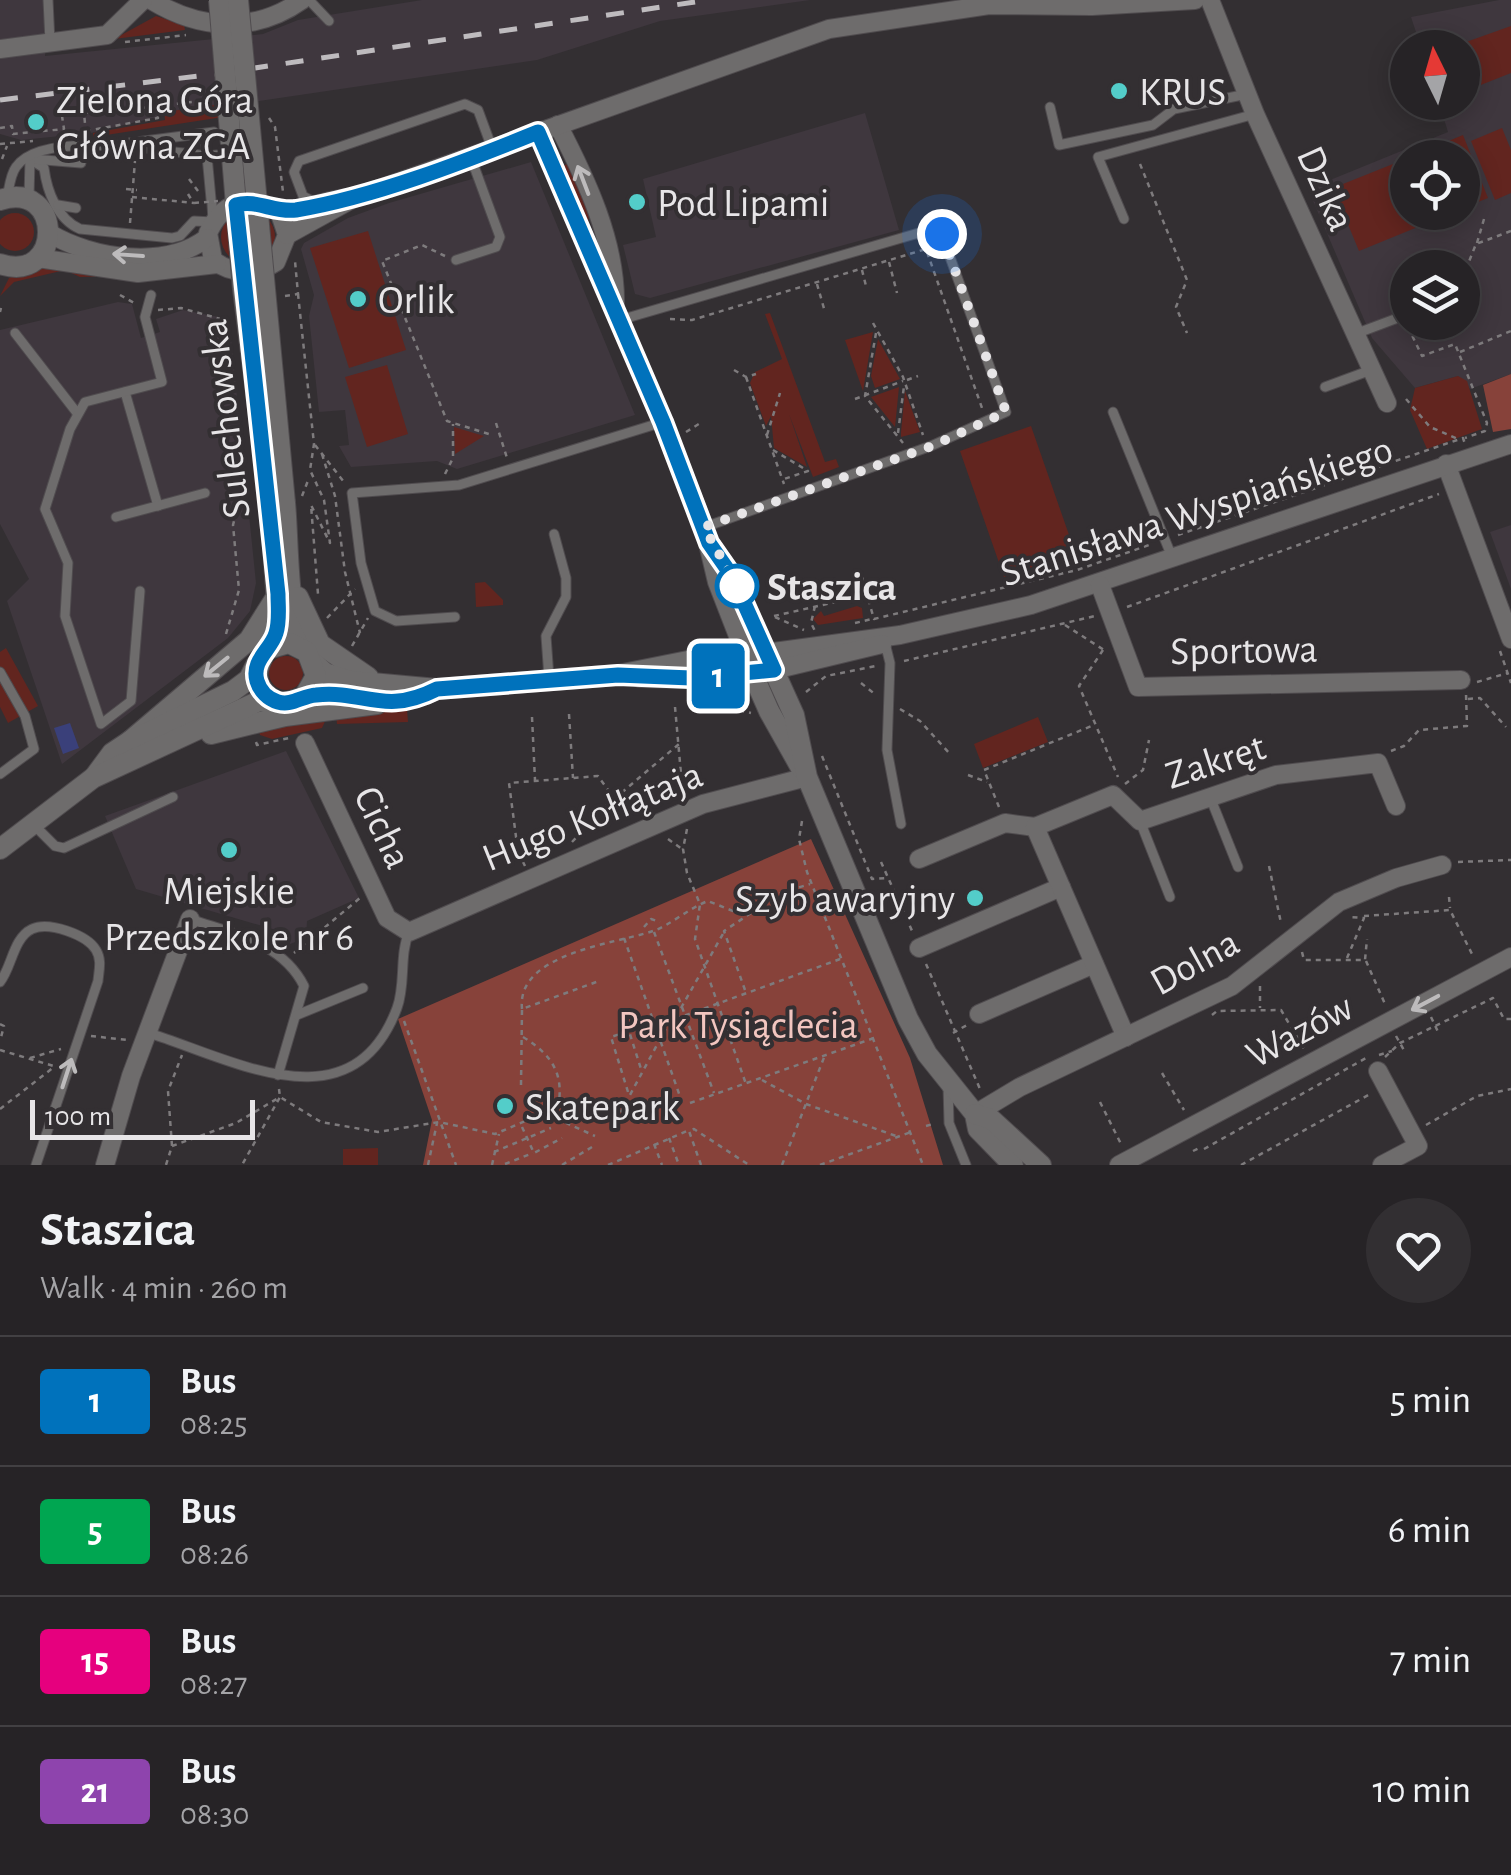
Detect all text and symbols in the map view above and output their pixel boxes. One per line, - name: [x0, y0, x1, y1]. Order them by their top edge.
- north arrow: [1390, 30, 1480, 120]
- map controls: [1390, 30, 1480, 340]
- place label: KRUS: [1139, 73, 1226, 113]
- marker: KRUS: [1108, 80, 1130, 102]
- place label: Zielona Góra Główna ZGA: [56, 81, 254, 167]
- marker: Zielona Góra Główna ZGA: [25, 111, 47, 133]
- button: locate: [1390, 140, 1480, 230]
- street label: Dzika: [1289, 141, 1361, 237]
- one-way arrow: [573, 165, 591, 196]
- place label: Pod Lipami: [657, 184, 830, 224]
- marker: Pod Lipami: [626, 191, 648, 213]
- your location: [917, 209, 967, 259]
- one-way arrow: [112, 245, 145, 264]
- button: layers: [1390, 250, 1480, 340]
- place label: Orlik: [378, 281, 454, 321]
- marker: Orlik: [347, 288, 369, 310]
- street label: Sulechowska: [194, 317, 258, 521]
- street label: Stanisława Wyspiańskiego: [996, 430, 1398, 594]
- marker: Staszica: [716, 565, 758, 607]
- place label: Staszica: [767, 568, 897, 608]
- street label: Sportowa: [1170, 630, 1318, 672]
- line badge: 1: [686, 644, 750, 708]
- one-way arrow: [204, 656, 230, 678]
- text: 1: [712, 659, 724, 694]
- street label: Zakręt: [1161, 727, 1270, 797]
- street label: Hugo Kołłątaja: [477, 755, 709, 880]
- street label: Cicha: [346, 781, 418, 875]
- marker: Miejskie Przedszkole nr 6: [218, 839, 240, 861]
- place label: Miejskie Przedszkole nr 6: [104, 872, 354, 958]
- place label: Szyb awaryjny: [735, 880, 955, 920]
- marker: Szyb awaryjny: [964, 887, 986, 909]
- street label: Dolna: [1144, 922, 1246, 1003]
- street label: Wazów: [1240, 987, 1360, 1076]
- one-way arrow: [1410, 994, 1440, 1013]
- park label: Park Tysiąclecia: [618, 1006, 858, 1047]
- one-way arrow: [60, 1057, 78, 1089]
- place label: Skatepark: [525, 1088, 680, 1128]
- scale bar: [30, 1095, 255, 1140]
- marker: Skatepark: [494, 1095, 516, 1117]
- text: 100 m: [45, 1103, 111, 1131]
- button: heart: [1366, 1198, 1471, 1303]
- text: Staszica: [40, 1207, 196, 1255]
- text: Walk · 4 min · 260 m: [40, 1272, 288, 1304]
- text: Bus: [180, 1363, 236, 1401]
- text: 5 min: [1390, 1382, 1471, 1420]
- text: 1: [89, 1384, 101, 1419]
- text: 08:25: [180, 1408, 247, 1440]
- text: Bus: [180, 1493, 236, 1531]
- text: 6 min: [1388, 1512, 1471, 1550]
- text: 5: [87, 1514, 103, 1549]
- text: 08:26: [180, 1538, 249, 1570]
- text: Bus: [180, 1623, 236, 1661]
- text: 7 min: [1390, 1642, 1471, 1680]
- text: 15: [81, 1644, 109, 1679]
- text: 08:27: [180, 1668, 247, 1700]
- text: Bus: [180, 1753, 236, 1791]
- text: 10 min: [1372, 1772, 1471, 1810]
- text: 21: [80, 1774, 110, 1809]
- text: 08:30: [180, 1798, 249, 1830]

